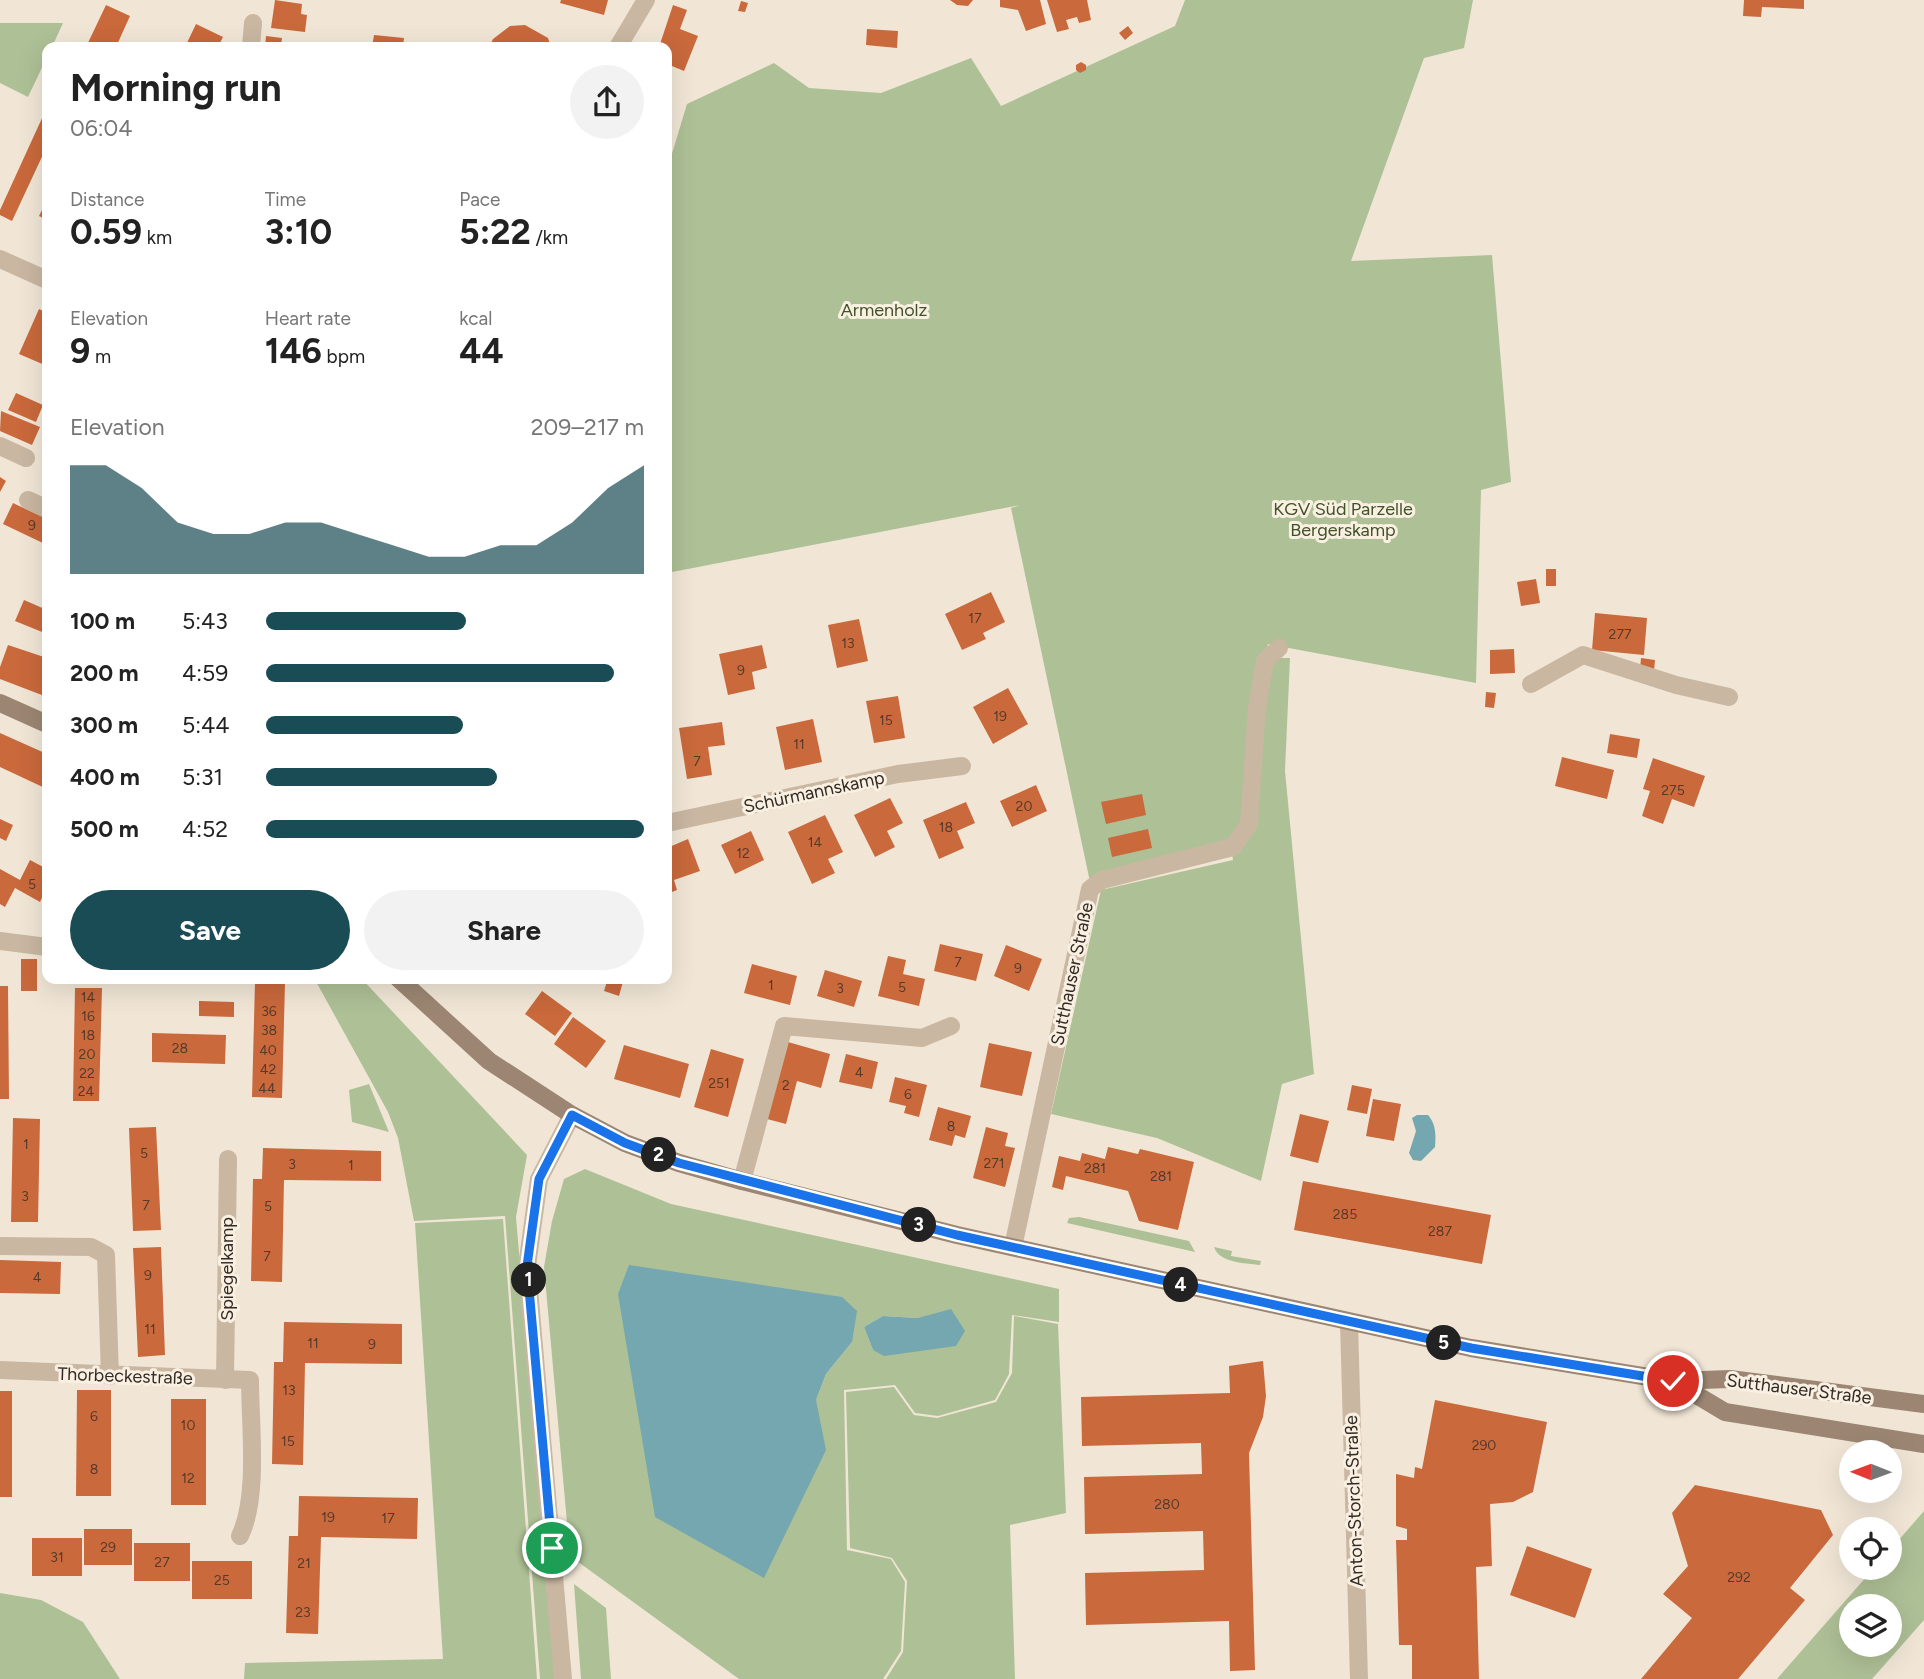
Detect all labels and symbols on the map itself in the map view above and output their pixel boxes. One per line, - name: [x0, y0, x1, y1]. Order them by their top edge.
- park label: Armenholz: [841, 299, 928, 321]
- park label: KGV Süd Parzelle Bergerskamp: [1273, 498, 1413, 541]
- house number: 9: [28, 517, 36, 534]
- house number: 17: [968, 610, 982, 627]
- house number: 277: [1609, 626, 1632, 643]
- house number: 13: [841, 635, 855, 652]
- house number: 9: [737, 662, 745, 679]
- house number: 19: [993, 708, 1007, 725]
- house number: 15: [879, 712, 893, 729]
- house number: 11: [793, 736, 805, 753]
- house number: 7: [693, 753, 701, 770]
- street label: Schürmannskamp: [741, 766, 887, 818]
- house number: 275: [1661, 782, 1685, 799]
- house number: 20: [1016, 798, 1032, 815]
- house number: 18: [939, 819, 953, 836]
- house number: 14: [808, 834, 823, 851]
- house number: 12: [736, 845, 750, 862]
- house number: 5: [28, 876, 36, 893]
- street label: Sutthauser Straße: [1046, 900, 1098, 1048]
- house number: 7: [954, 954, 962, 971]
- house number: 9: [1014, 960, 1022, 977]
- house number: 1: [768, 977, 774, 994]
- house number: 5: [898, 979, 906, 996]
- house number: 3: [836, 980, 844, 997]
- house number: 14: [81, 989, 96, 1006]
- house number: 36: [261, 1003, 277, 1020]
- house number: 16: [81, 1008, 95, 1025]
- house number: 38: [261, 1022, 277, 1039]
- house number: 18: [81, 1027, 95, 1044]
- house number: 28: [172, 1040, 188, 1057]
- house number: 40: [259, 1042, 277, 1059]
- house number: 20: [79, 1046, 95, 1063]
- house number: 42: [260, 1061, 276, 1078]
- house number: 4: [855, 1064, 864, 1081]
- house number: 22: [79, 1065, 95, 1082]
- house number: 251: [708, 1075, 730, 1092]
- house number: 2: [782, 1077, 790, 1094]
- house number: 44: [258, 1080, 276, 1097]
- house number: 24: [78, 1083, 95, 1100]
- house number: 6: [904, 1086, 912, 1103]
- house number: 8: [947, 1118, 955, 1135]
- house number: 1: [23, 1136, 29, 1153]
- pin: 2: [642, 1138, 676, 1172]
- house number: 5: [140, 1145, 148, 1162]
- house number: 271: [983, 1155, 1005, 1172]
- house number: 3: [288, 1156, 296, 1173]
- house number: 1: [348, 1157, 354, 1174]
- house number: 281: [1084, 1160, 1106, 1177]
- house number: 281: [1150, 1168, 1172, 1185]
- house number: 3: [21, 1188, 29, 1205]
- house number: 7: [142, 1197, 150, 1214]
- house number: 5: [264, 1198, 272, 1215]
- house number: 285: [1333, 1206, 1357, 1223]
- pin: 3: [902, 1208, 936, 1242]
- street label: Spiegelkamp: [216, 1217, 238, 1321]
- house number: 287: [1428, 1223, 1452, 1240]
- house number: 7: [263, 1248, 271, 1265]
- pin: 1: [512, 1262, 546, 1298]
- house number: 9: [144, 1267, 152, 1284]
- pin: 4: [1164, 1268, 1198, 1302]
- house number: 4: [33, 1269, 42, 1286]
- house number: 11: [144, 1321, 156, 1338]
- pin: 5: [1426, 1326, 1462, 1360]
- house number: 11: [307, 1335, 319, 1352]
- house number: 9: [368, 1336, 376, 1353]
- pin: [1643, 1351, 1703, 1411]
- street label: Thorbeckestraße: [57, 1363, 193, 1389]
- street label: Sutthauser Straße: [1725, 1369, 1873, 1409]
- house number: 13: [282, 1382, 296, 1399]
- house number: 6: [90, 1408, 98, 1425]
- street label: Anton-Storch-Straße: [1340, 1415, 1368, 1587]
- house number: 10: [181, 1417, 195, 1434]
- house number: 15: [281, 1433, 295, 1450]
- house number: 290: [1472, 1437, 1496, 1454]
- north arrow: [1839, 1440, 1902, 1503]
- house number: 8: [90, 1461, 98, 1478]
- house number: 12: [181, 1470, 195, 1487]
- house number: 280: [1154, 1496, 1180, 1513]
- house number: 19: [321, 1509, 335, 1526]
- house number: 17: [381, 1510, 395, 1527]
- pin: [522, 1518, 582, 1578]
- house number: 29: [100, 1539, 116, 1556]
- house number: 31: [50, 1549, 64, 1566]
- house number: 27: [154, 1554, 170, 1571]
- house number: 21: [297, 1555, 311, 1572]
- house number: 292: [1727, 1569, 1751, 1586]
- house number: 25: [214, 1572, 230, 1589]
- house number: 23: [295, 1604, 311, 1621]

